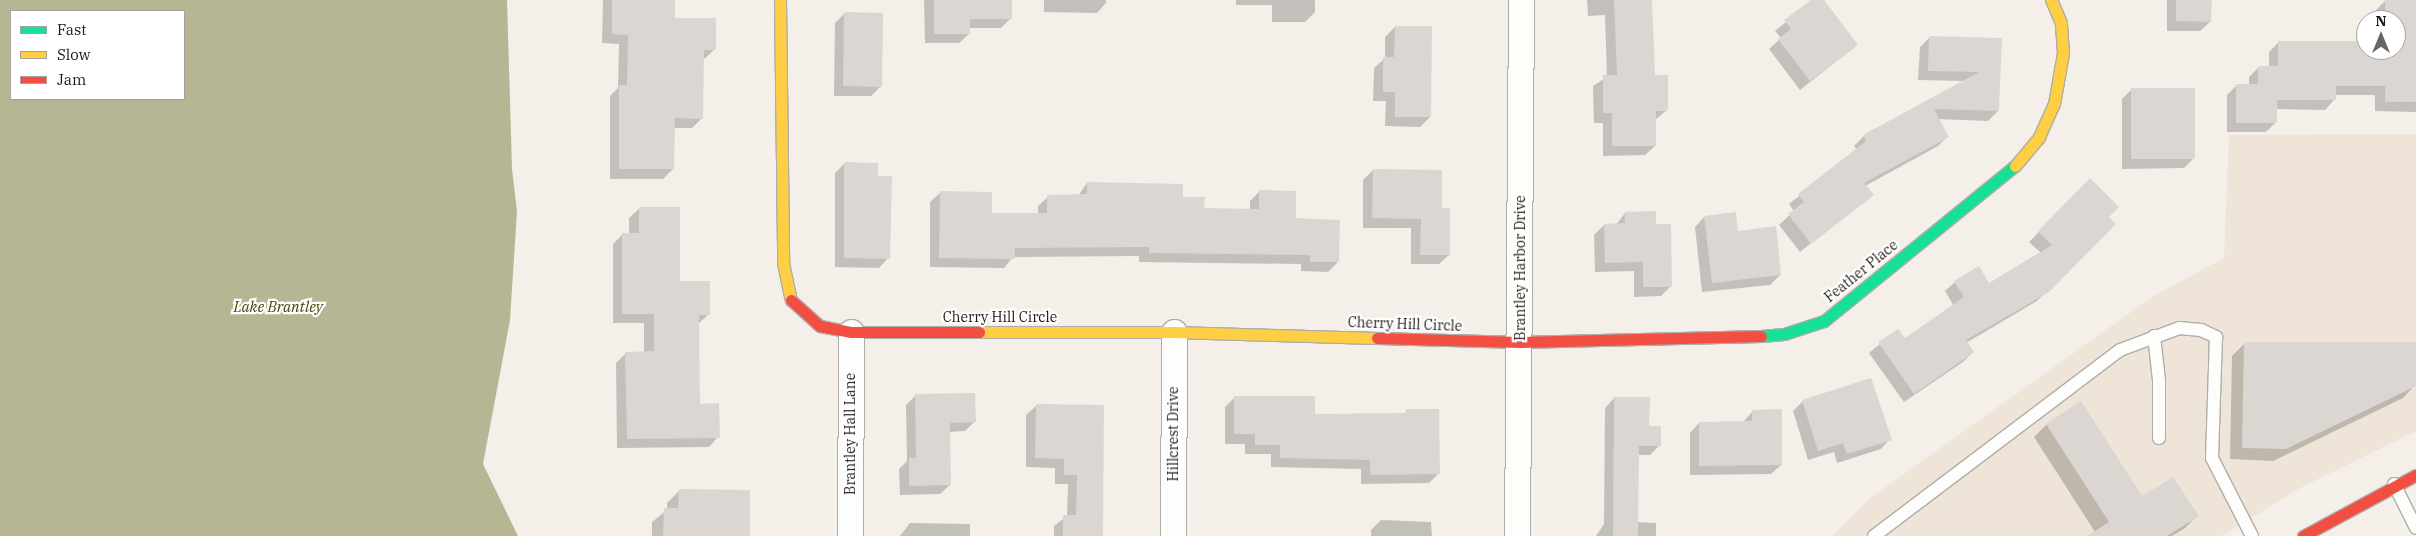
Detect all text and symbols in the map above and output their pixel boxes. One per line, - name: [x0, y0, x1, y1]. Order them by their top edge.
- legend: [10, 10, 185, 100]
- north arrow: [2356, 10, 2406, 60]
- text: N: [2375, 12, 2387, 30]
- text: Fast: [57, 20, 87, 39]
- text: Slow: [57, 45, 90, 64]
- text: Jam: [57, 70, 86, 89]
- street label: Brantley Harbor Drive: [1512, 195, 1528, 341]
- street label: Feather Place: [1821, 236, 1901, 306]
- water label: Lake Brantley: [233, 298, 323, 316]
- street label: Cherry Hill Circle: [943, 309, 1057, 325]
- street label: Cherry Hill Circle: [1347, 314, 1463, 334]
- street label: Brantley Hall Lane: [842, 373, 858, 495]
- street label: Hillcrest Drive: [1165, 386, 1181, 482]

